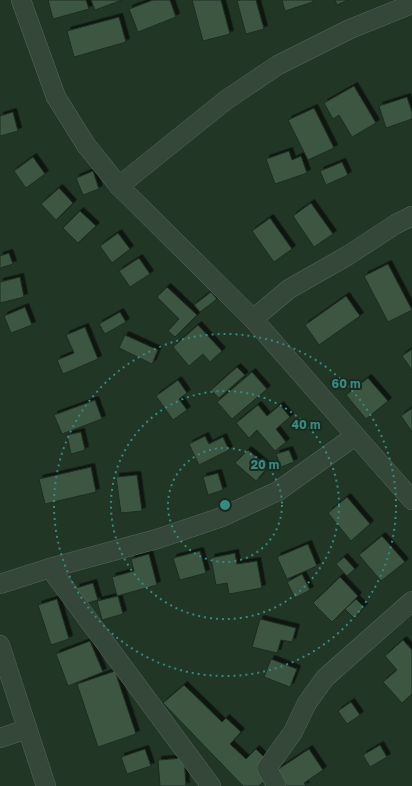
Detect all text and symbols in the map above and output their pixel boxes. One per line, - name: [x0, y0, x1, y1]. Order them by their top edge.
- text: 60 m: [332, 376, 360, 391]
- text: 40 m: [292, 417, 320, 432]
- text: 20 m: [251, 457, 279, 472]
- centre of rings: [218, 498, 232, 512]

